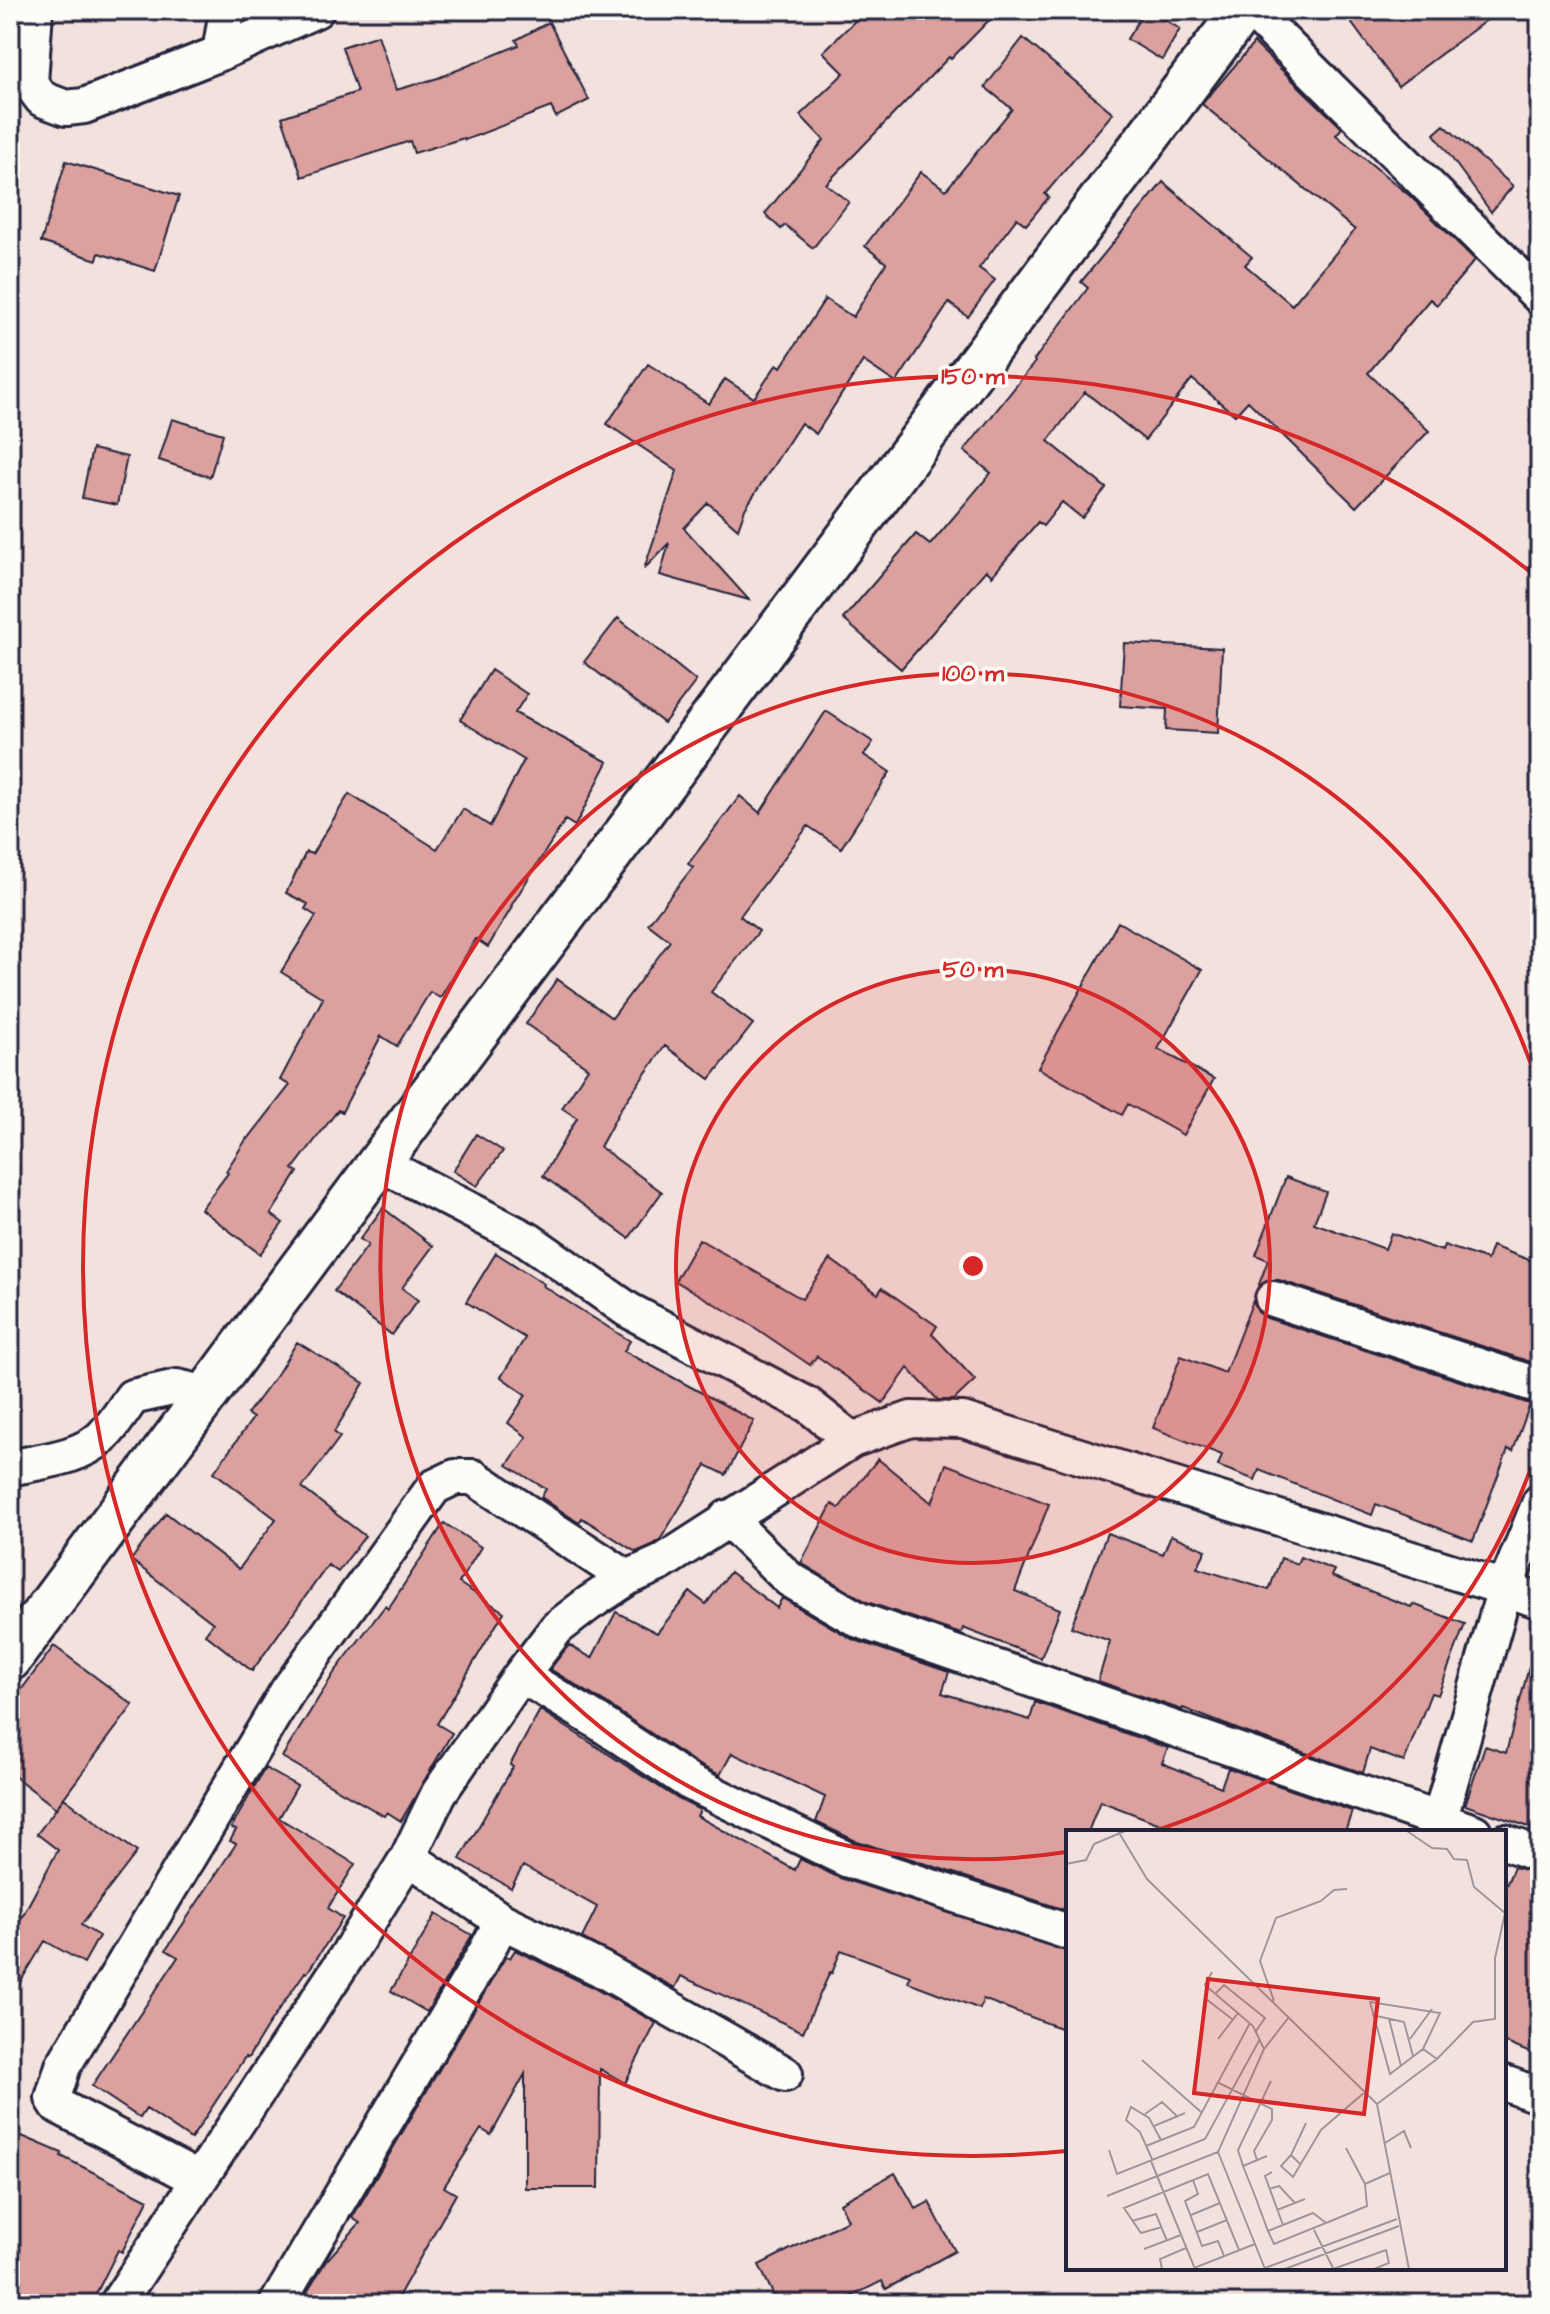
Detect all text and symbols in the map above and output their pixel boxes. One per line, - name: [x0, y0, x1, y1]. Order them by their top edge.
- text: 150 m: [941, 360, 1005, 394]
- text: 100 m: [942, 657, 1004, 691]
- text: 50 m: [943, 953, 1004, 987]
- centre of rings: [959, 1252, 987, 1280]
- inset map: [1066, 1830, 1506, 2270]

